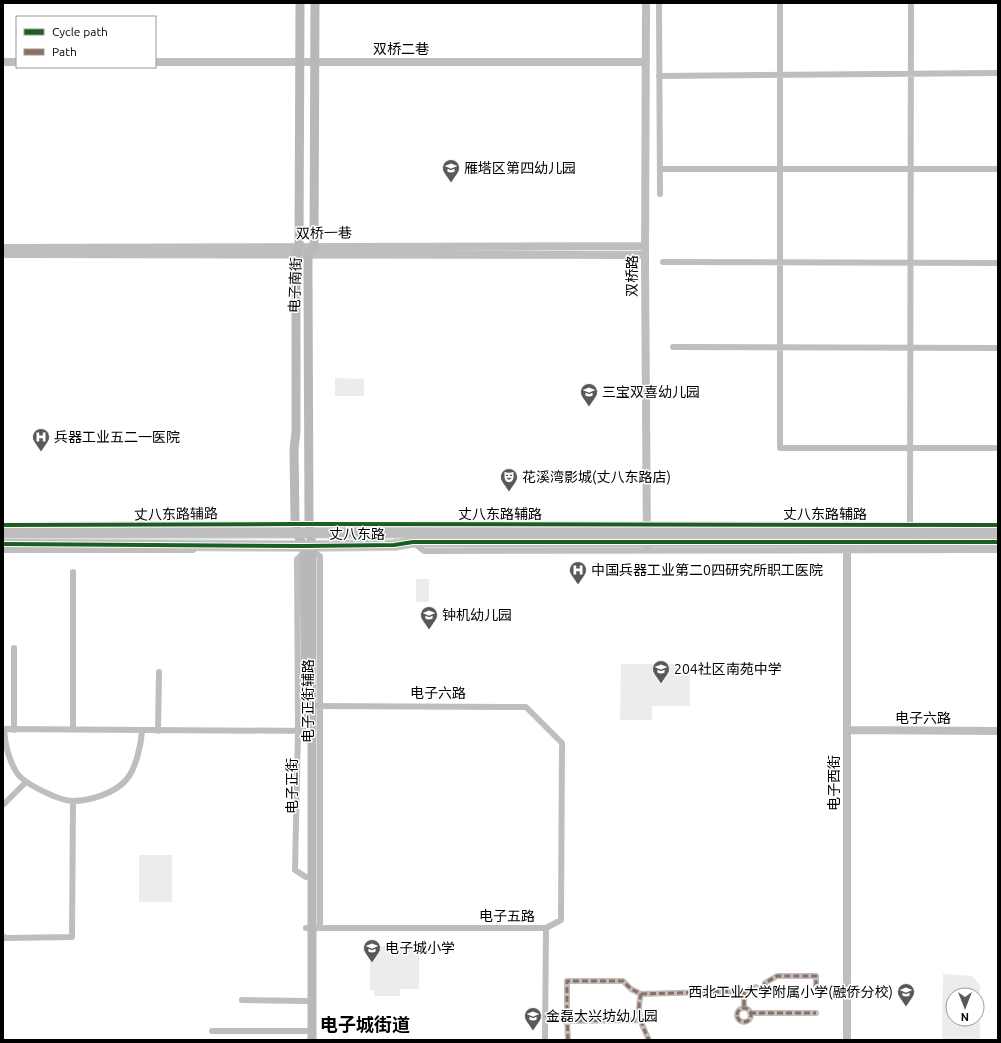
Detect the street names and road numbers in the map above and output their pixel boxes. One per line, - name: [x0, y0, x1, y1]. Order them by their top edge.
- street label: 双桥二巷: [373, 41, 429, 57]
- street label: 双桥一巷: [296, 225, 352, 241]
- street label: 双桥路: [624, 255, 640, 297]
- street label: 电子南街: [286, 257, 304, 313]
- street label: 丈八东路辅路: [134, 505, 218, 523]
- street label: 丈八东路辅路: [458, 506, 542, 522]
- street label: 丈八东路辅路: [783, 506, 867, 522]
- street label: 丈八东路: [329, 526, 385, 542]
- street label: 电子正街辅路: [300, 659, 316, 743]
- street label: 电子六路: [410, 685, 466, 701]
- street label: 电子六路: [895, 710, 951, 726]
- street label: 电子西街: [826, 755, 842, 811]
- street label: 电子正街: [284, 758, 300, 814]
- street label: 电子五路: [479, 908, 535, 924]

